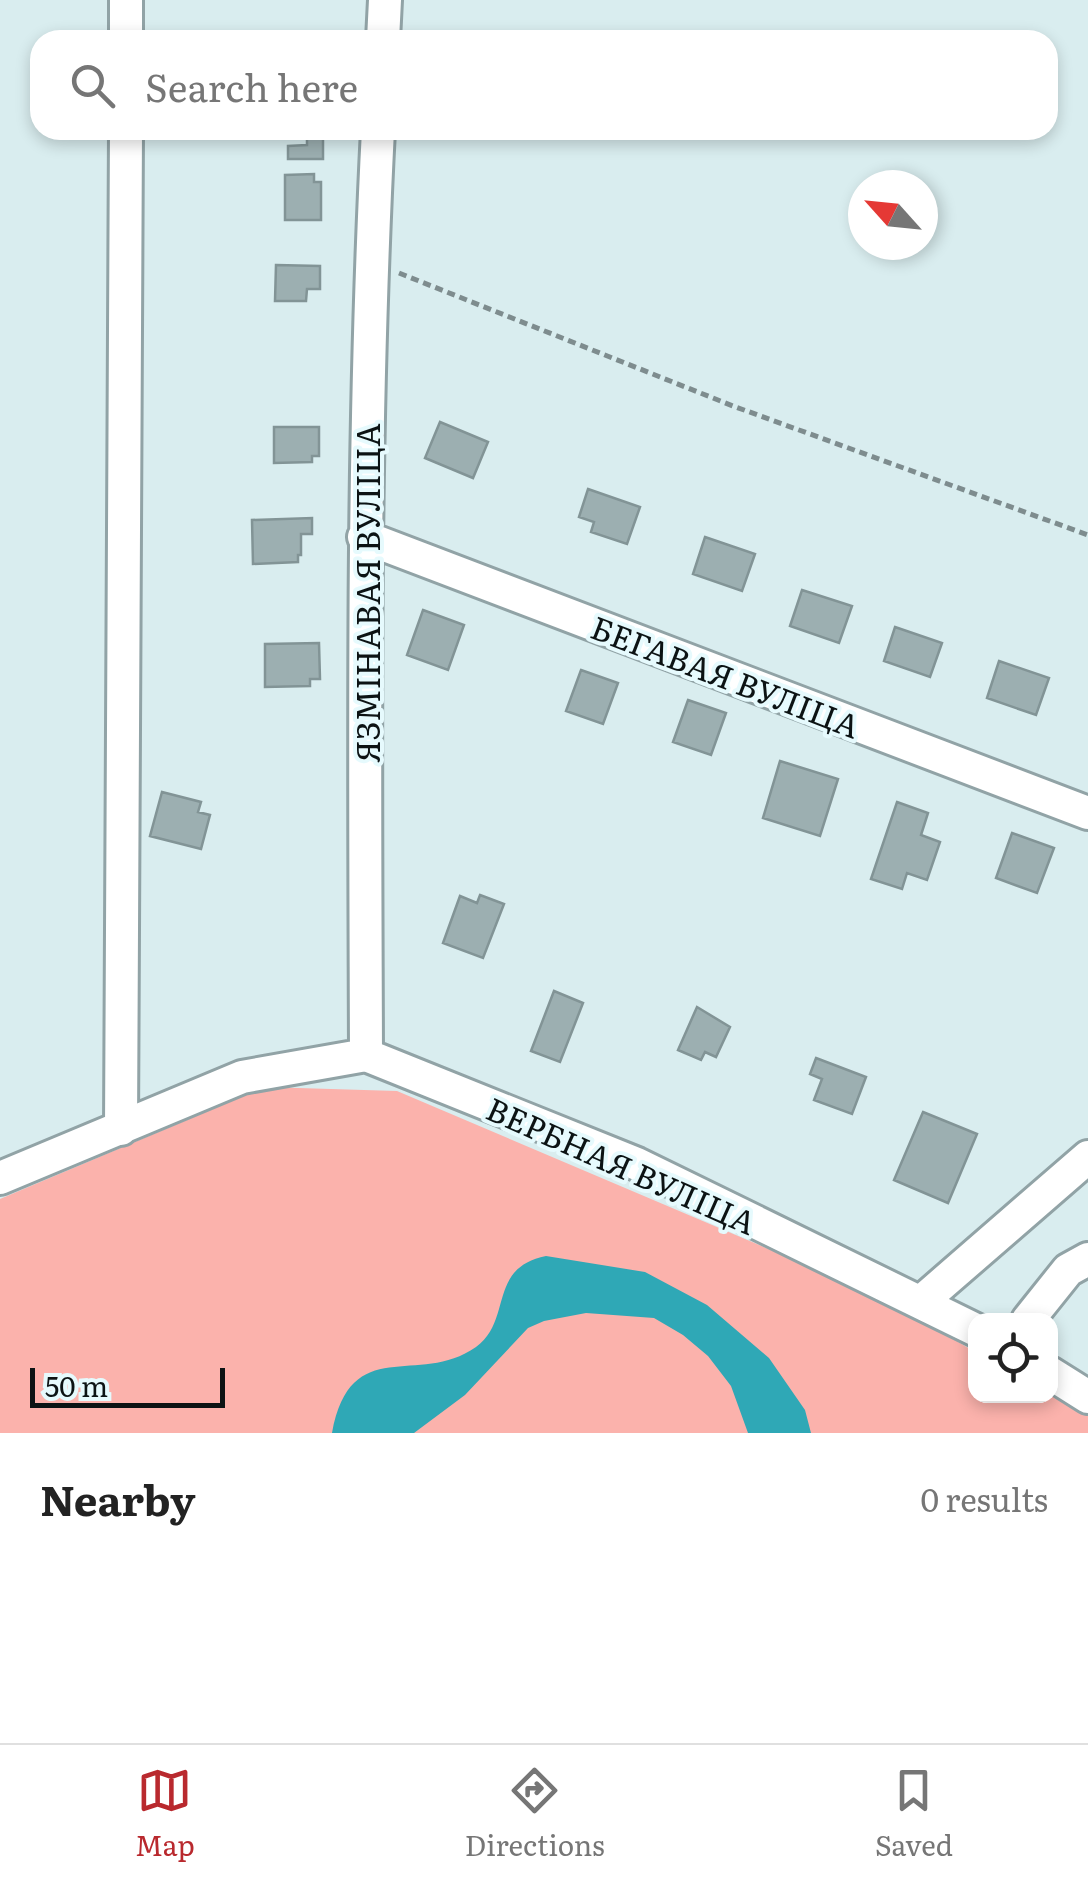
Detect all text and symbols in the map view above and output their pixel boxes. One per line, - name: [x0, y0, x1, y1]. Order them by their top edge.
- search box: [30, 30, 1058, 140]
- text: Search here: [145, 57, 358, 114]
- icon: search: [65, 58, 120, 113]
- north arrow: [848, 170, 938, 260]
- street label: ЯЗМІНАВАЯ ВУЛІЦА: [342, 423, 390, 763]
- street label: БЕГАВАЯ ВУЛІЦА: [585, 602, 868, 749]
- street label: ВЕРБНАЯ ВУЛІЦА: [479, 1083, 765, 1245]
- map controls: [968, 1313, 1058, 1403]
- button: locate: [968, 1313, 1058, 1403]
- scale bar: [30, 1363, 225, 1408]
- text: 50 m: [45, 1364, 108, 1406]
- text: Nearby: [40, 1467, 196, 1529]
- text: 0 results: [920, 1474, 1048, 1522]
- tab: Map: [135, 1763, 195, 1865]
- tab: Directions: [465, 1763, 605, 1865]
- tab: Saved: [875, 1763, 953, 1865]

